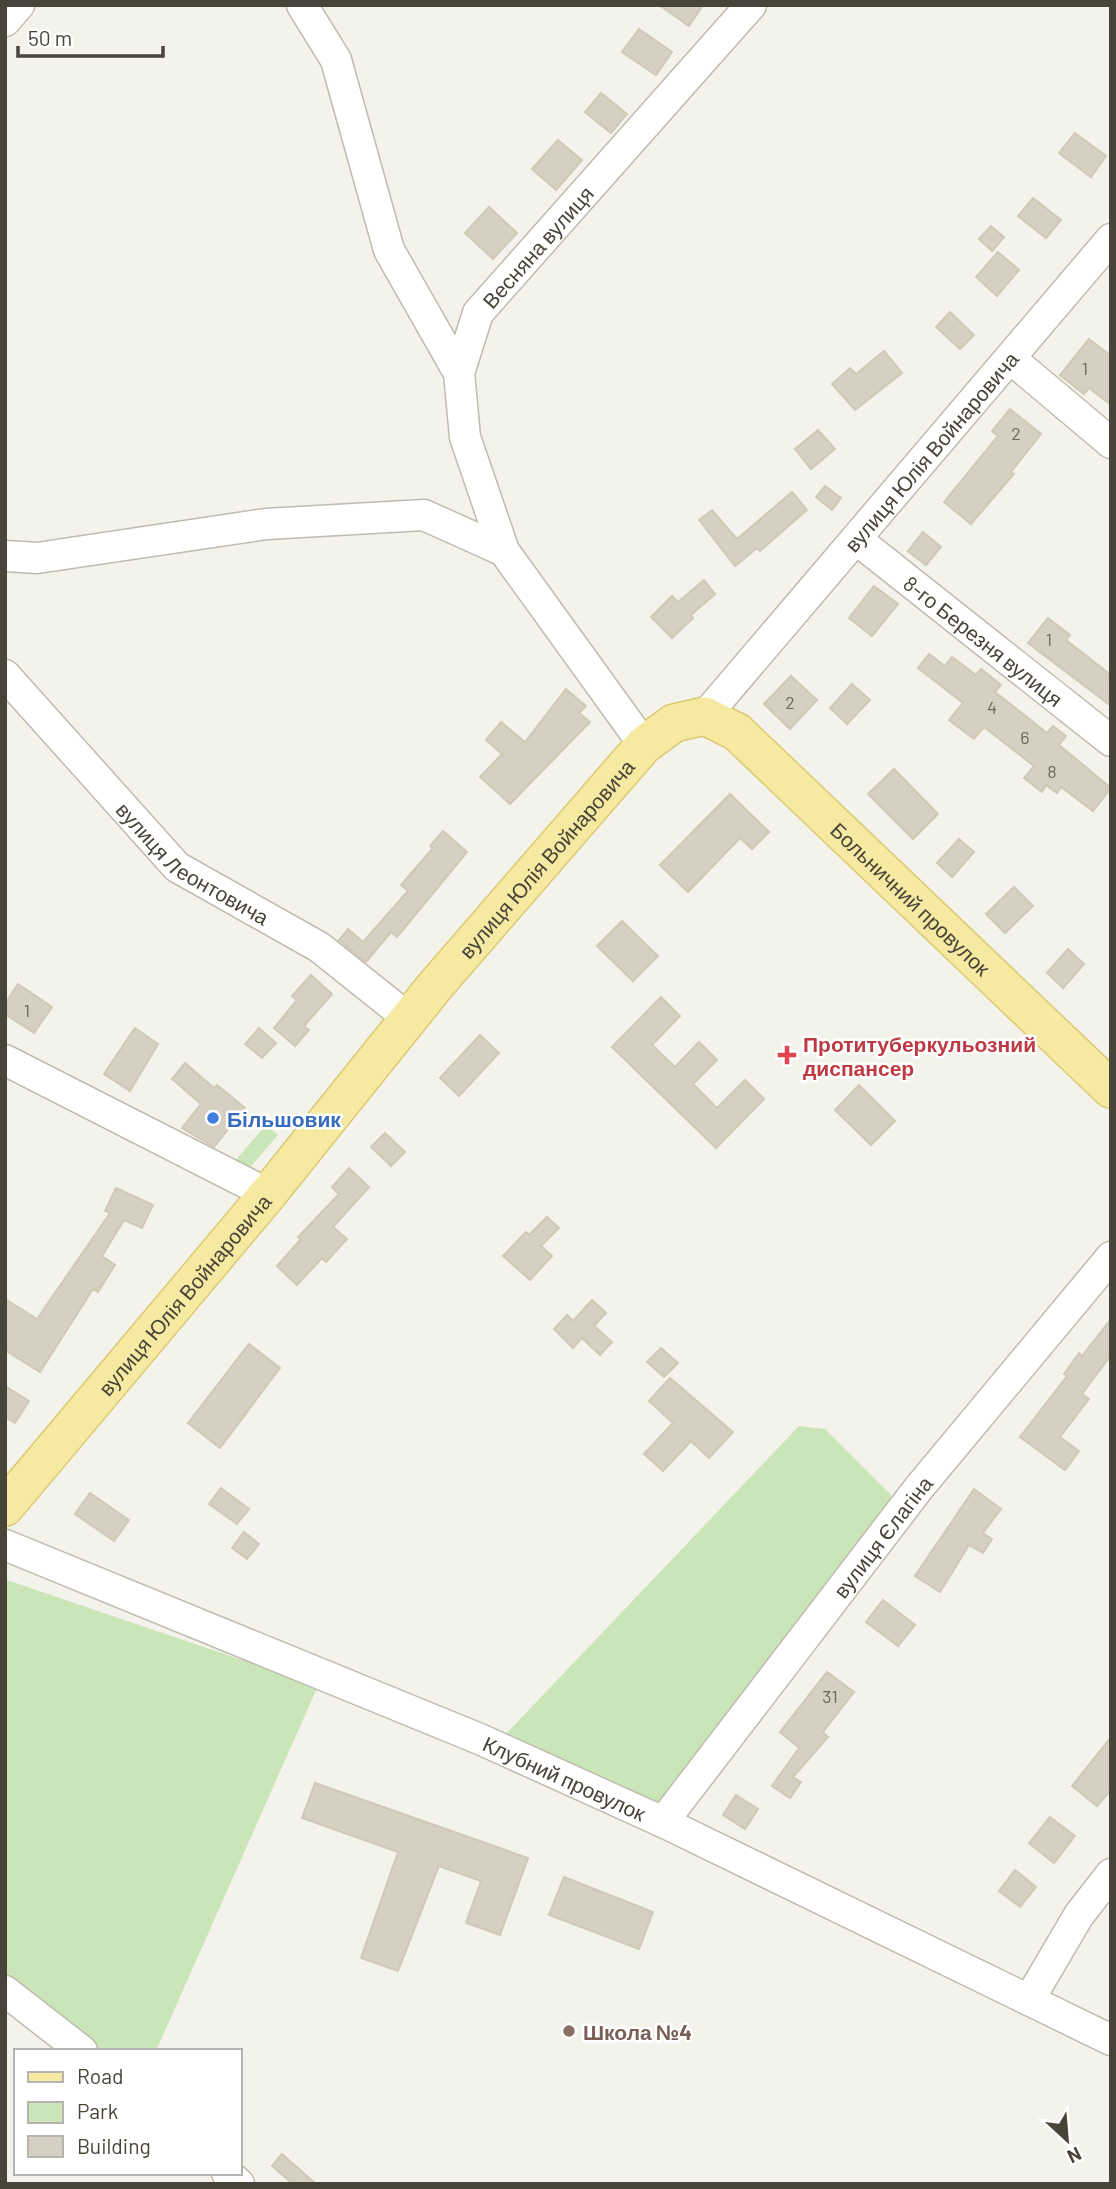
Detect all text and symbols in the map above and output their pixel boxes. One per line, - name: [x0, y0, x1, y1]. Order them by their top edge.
- scale bar: [18, 14, 163, 58]
- text: 50 m: [28, 25, 72, 50]
- street label: Весняна вулиця: [476, 180, 598, 313]
- street label: вулиця Юлія Войнаровича: [838, 346, 1023, 556]
- house number: 1: [1082, 357, 1088, 379]
- house number: 2: [1011, 422, 1021, 444]
- street label: 8-го Березня вулиця: [899, 570, 1068, 711]
- house number: 1: [1046, 628, 1052, 650]
- house number: 2: [785, 691, 795, 713]
- house number: 4: [987, 696, 997, 718]
- house number: 6: [1020, 726, 1030, 748]
- street label: вулиця Юлія Войнаровича: [453, 753, 639, 962]
- house number: 8: [1047, 760, 1057, 782]
- street label: вулиця Леонтовича: [112, 796, 274, 929]
- street label: Больничний провулок: [826, 816, 997, 981]
- house number: 1: [24, 999, 30, 1021]
- place label: Протитуберкульозний диспансер: [803, 1031, 1036, 1080]
- marker: Протитуберкульозний диспансер: [777, 1045, 797, 1065]
- place label: Більшовик: [227, 1106, 341, 1131]
- marker: Більшовик: [205, 1110, 221, 1126]
- street label: вулиця Юлія Войнаровича: [92, 1188, 276, 1400]
- street label: вулиця Єлагіна: [827, 1470, 937, 1602]
- house number: 31: [822, 1685, 838, 1707]
- street label: Клубний провулок: [480, 1730, 650, 1825]
- place label: Школа №4: [583, 2019, 692, 2044]
- marker: Школа №4: [561, 2023, 577, 2039]
- legend: [14, 2049, 242, 2175]
- text: Road: [77, 2063, 123, 2088]
- text: Park: [77, 2098, 118, 2123]
- north arrow: [1032, 2105, 1102, 2175]
- text: Building: [77, 2133, 151, 2158]
- text: N: [1064, 2143, 1085, 2169]

